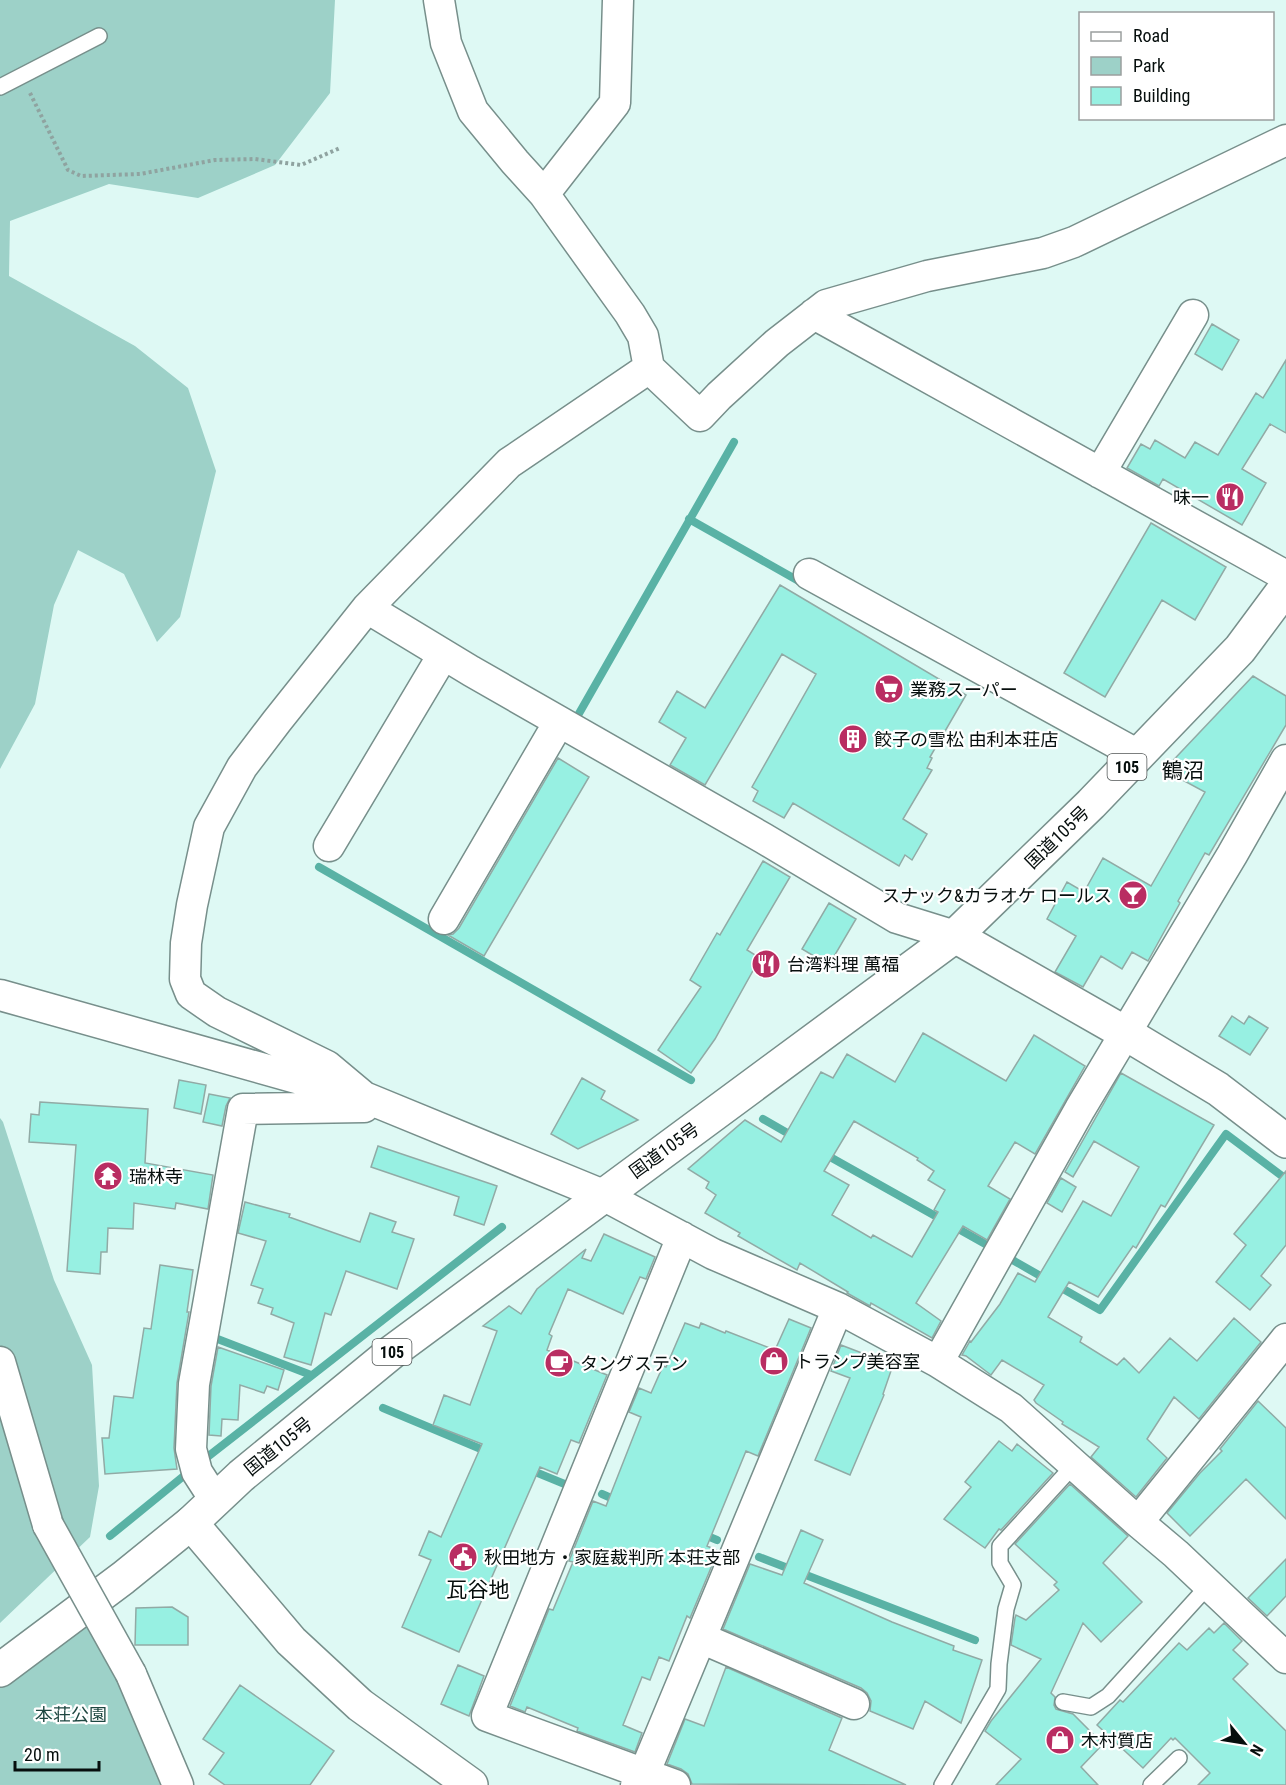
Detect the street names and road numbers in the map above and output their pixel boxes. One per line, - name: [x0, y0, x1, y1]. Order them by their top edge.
- road number: 105: [1108, 754, 1146, 780]
- street label: 国道105号: [1021, 801, 1093, 873]
- street label: 国道105号: [625, 1118, 703, 1182]
- road number: 105: [372, 1339, 412, 1365]
- street label: 国道105号: [240, 1412, 316, 1480]

